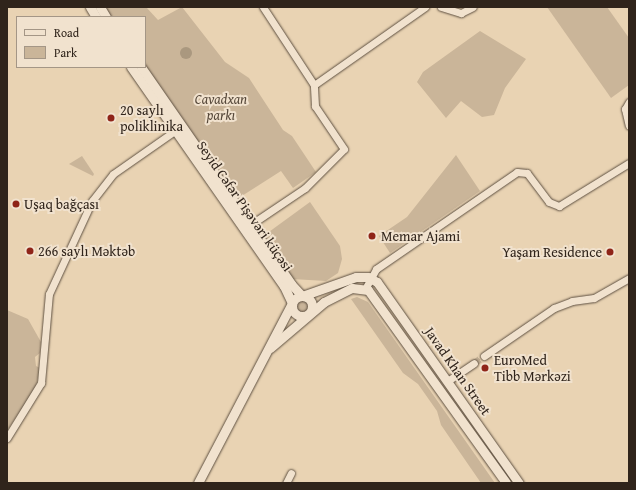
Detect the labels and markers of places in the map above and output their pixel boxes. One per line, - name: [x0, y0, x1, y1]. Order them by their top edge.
- place label: 20 saylı poliklinika: [120, 102, 183, 134]
- marker: 20 saylı poliklinika: [105, 112, 117, 124]
- place label: Uşaq bağçası: [24, 196, 99, 212]
- marker: Uşaq bağçası: [11, 199, 21, 209]
- place label: Memar Ajami: [381, 228, 460, 244]
- marker: Memar Ajami: [366, 230, 378, 242]
- place label: 266 saylı Məktəb: [38, 243, 135, 259]
- place label: Yaşam Residence: [502, 244, 602, 260]
- marker: 266 saylı Məktəb: [25, 246, 35, 256]
- marker: Yaşam Residence: [605, 247, 615, 257]
- place label: EuroMed Tibb Mərkəzi: [494, 352, 571, 384]
- marker: EuroMed Tibb Mərkəzi: [479, 362, 491, 374]

